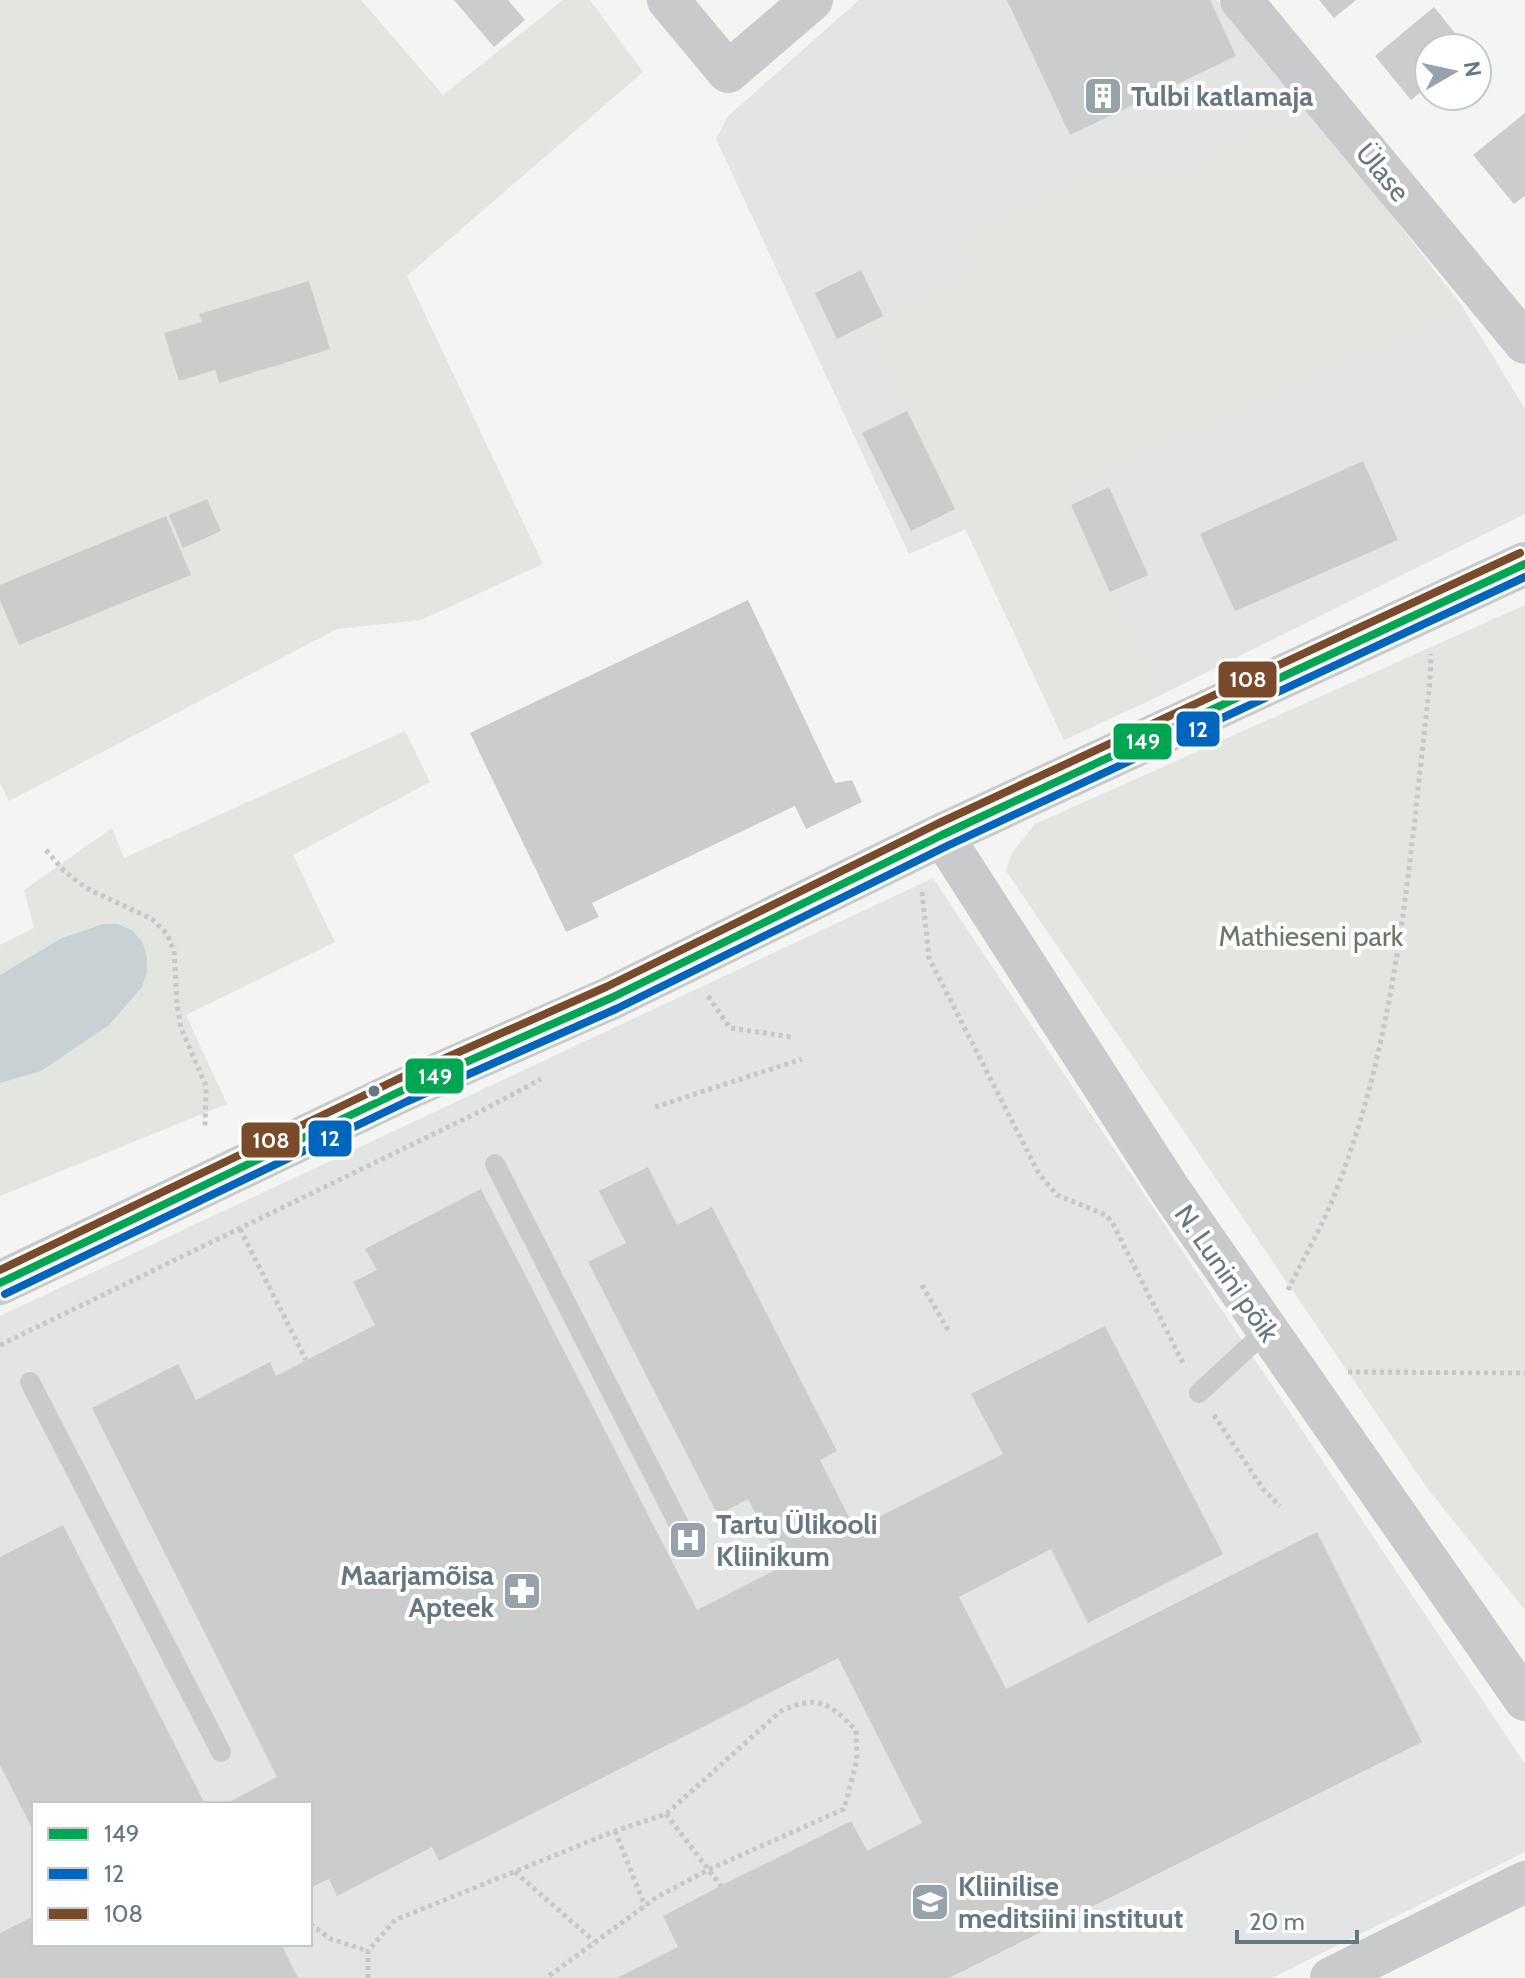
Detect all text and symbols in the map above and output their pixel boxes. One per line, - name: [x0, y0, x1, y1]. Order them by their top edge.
- north arrow: [1413, 32, 1493, 112]
- text: N: [1458, 59, 1487, 79]
- building icon: Tulbi katlamaja: [1082, 75, 1124, 117]
- place label: Tulbi katlamaja: [1131, 79, 1313, 113]
- street label: Ülase: [1349, 136, 1417, 208]
- line badge: 108: [1217, 660, 1278, 699]
- text: 108: [1230, 666, 1266, 693]
- line badge: 12: [1175, 710, 1221, 748]
- text: 12: [1188, 716, 1208, 743]
- line badge: 149: [1112, 722, 1173, 761]
- text: 149: [1126, 728, 1160, 755]
- park label: Mathieseni park: [1219, 919, 1404, 953]
- line badge: 149: [404, 1057, 465, 1095]
- text: 149: [418, 1063, 452, 1090]
- unlabelled marker: [366, 1083, 382, 1099]
- line badge: 12: [307, 1119, 353, 1158]
- line badge: 108: [240, 1121, 301, 1159]
- text: 12: [320, 1125, 340, 1152]
- text: 108: [253, 1127, 289, 1154]
- street label: N. Lunini põik: [1167, 1198, 1287, 1348]
- place label: Tartu Ülikooli Kliinikum: [716, 1507, 877, 1573]
- hospital icon: Tartu Ülikooli Kliinikum: [667, 1519, 709, 1561]
- place label: Maarjamõisa Apteek: [340, 1558, 494, 1624]
- pharmacy icon: Maarjamõisa Apteek: [501, 1570, 543, 1612]
- legend: [32, 1802, 312, 1946]
- text: 149: [104, 1819, 139, 1848]
- text: 12: [104, 1859, 124, 1888]
- place label: Kliinilise meditsiini instituut: [958, 1869, 1183, 1935]
- school or university icon: Kliinilise meditsiini instituut: [909, 1881, 951, 1923]
- scale bar: [1237, 1894, 1357, 1944]
- text: 108: [104, 1899, 143, 1928]
- text: 20 m: [1249, 1907, 1305, 1936]

